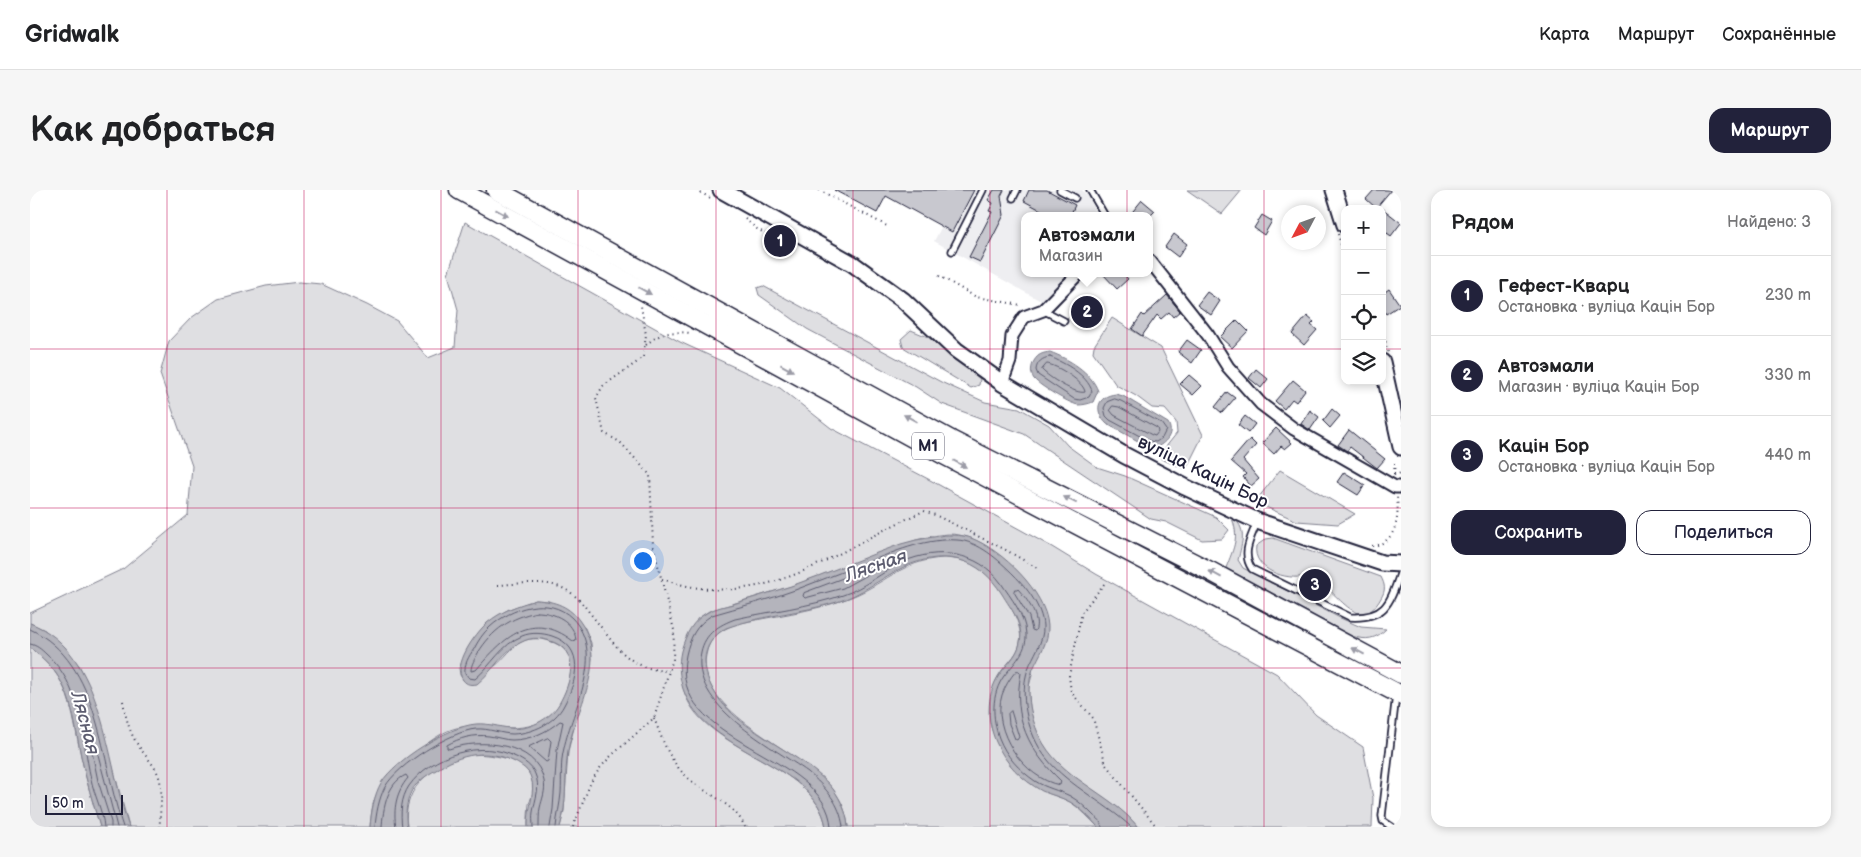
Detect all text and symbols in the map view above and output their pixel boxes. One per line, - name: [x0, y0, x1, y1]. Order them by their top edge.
- text: Gridwalk: [25, 20, 119, 49]
- text: Карта: [1539, 24, 1590, 45]
- text: Маршрут: [1618, 24, 1694, 45]
- text: Сохранённые: [1722, 24, 1836, 45]
- button: Маршрут: [1709, 108, 1831, 153]
- text: Как добраться: [30, 109, 276, 152]
- north arrow: [1281, 205, 1326, 250]
- map controls: [1341, 205, 1386, 385]
- button: +: [1341, 205, 1386, 250]
- one-way arrow: [494, 209, 509, 217]
- text: Рядом: [1451, 210, 1514, 235]
- popup: [1021, 212, 1153, 277]
- text: Найдено: 3: [1727, 213, 1811, 232]
- pin: 1: [764, 222, 796, 260]
- text: Автоэмали: [1039, 224, 1135, 247]
- text: Магазин: [1039, 247, 1103, 266]
- button: −: [1341, 250, 1386, 295]
- text: Гефест-Кварц: [1498, 275, 1629, 298]
- text: 1: [1464, 286, 1470, 305]
- text: 230 m: [1765, 286, 1811, 305]
- one-way arrow: [637, 287, 652, 295]
- pin: 2: [1071, 293, 1103, 331]
- button: locate: [1341, 295, 1386, 340]
- text: Остановка · вуліца Кацін Бор: [1498, 298, 1715, 317]
- button: layers: [1341, 340, 1386, 385]
- text: Автоэмали: [1498, 355, 1594, 378]
- one-way arrow: [781, 364, 794, 373]
- text: 2: [1462, 366, 1472, 385]
- text: 330 m: [1764, 366, 1811, 385]
- text: Магазин · вуліца Кацін Бор: [1498, 378, 1699, 397]
- one-way arrow: [903, 414, 918, 422]
- street label: вуліца Кацін Бор: [1134, 431, 1272, 513]
- road number: М1: [912, 432, 944, 460]
- text: Кацін Бор: [1498, 435, 1589, 458]
- text: 3: [1462, 446, 1472, 465]
- text: 440 m: [1765, 446, 1811, 465]
- text: Остановка · вуліца Кацін Бор: [1498, 458, 1715, 477]
- one-way arrow: [953, 460, 968, 468]
- one-way arrow: [1063, 496, 1078, 504]
- button: Сохранить: [1451, 510, 1626, 555]
- button: Поделиться: [1636, 510, 1811, 555]
- water label: Лясная: [841, 544, 911, 588]
- your location: [630, 548, 656, 574]
- pin: 3: [1299, 566, 1331, 604]
- one-way arrow: [1208, 570, 1222, 578]
- one-way arrow: [1351, 647, 1365, 655]
- water label: Лясная: [65, 688, 105, 758]
- scale bar: [45, 792, 122, 815]
- text: 50 m: [52, 795, 84, 812]

